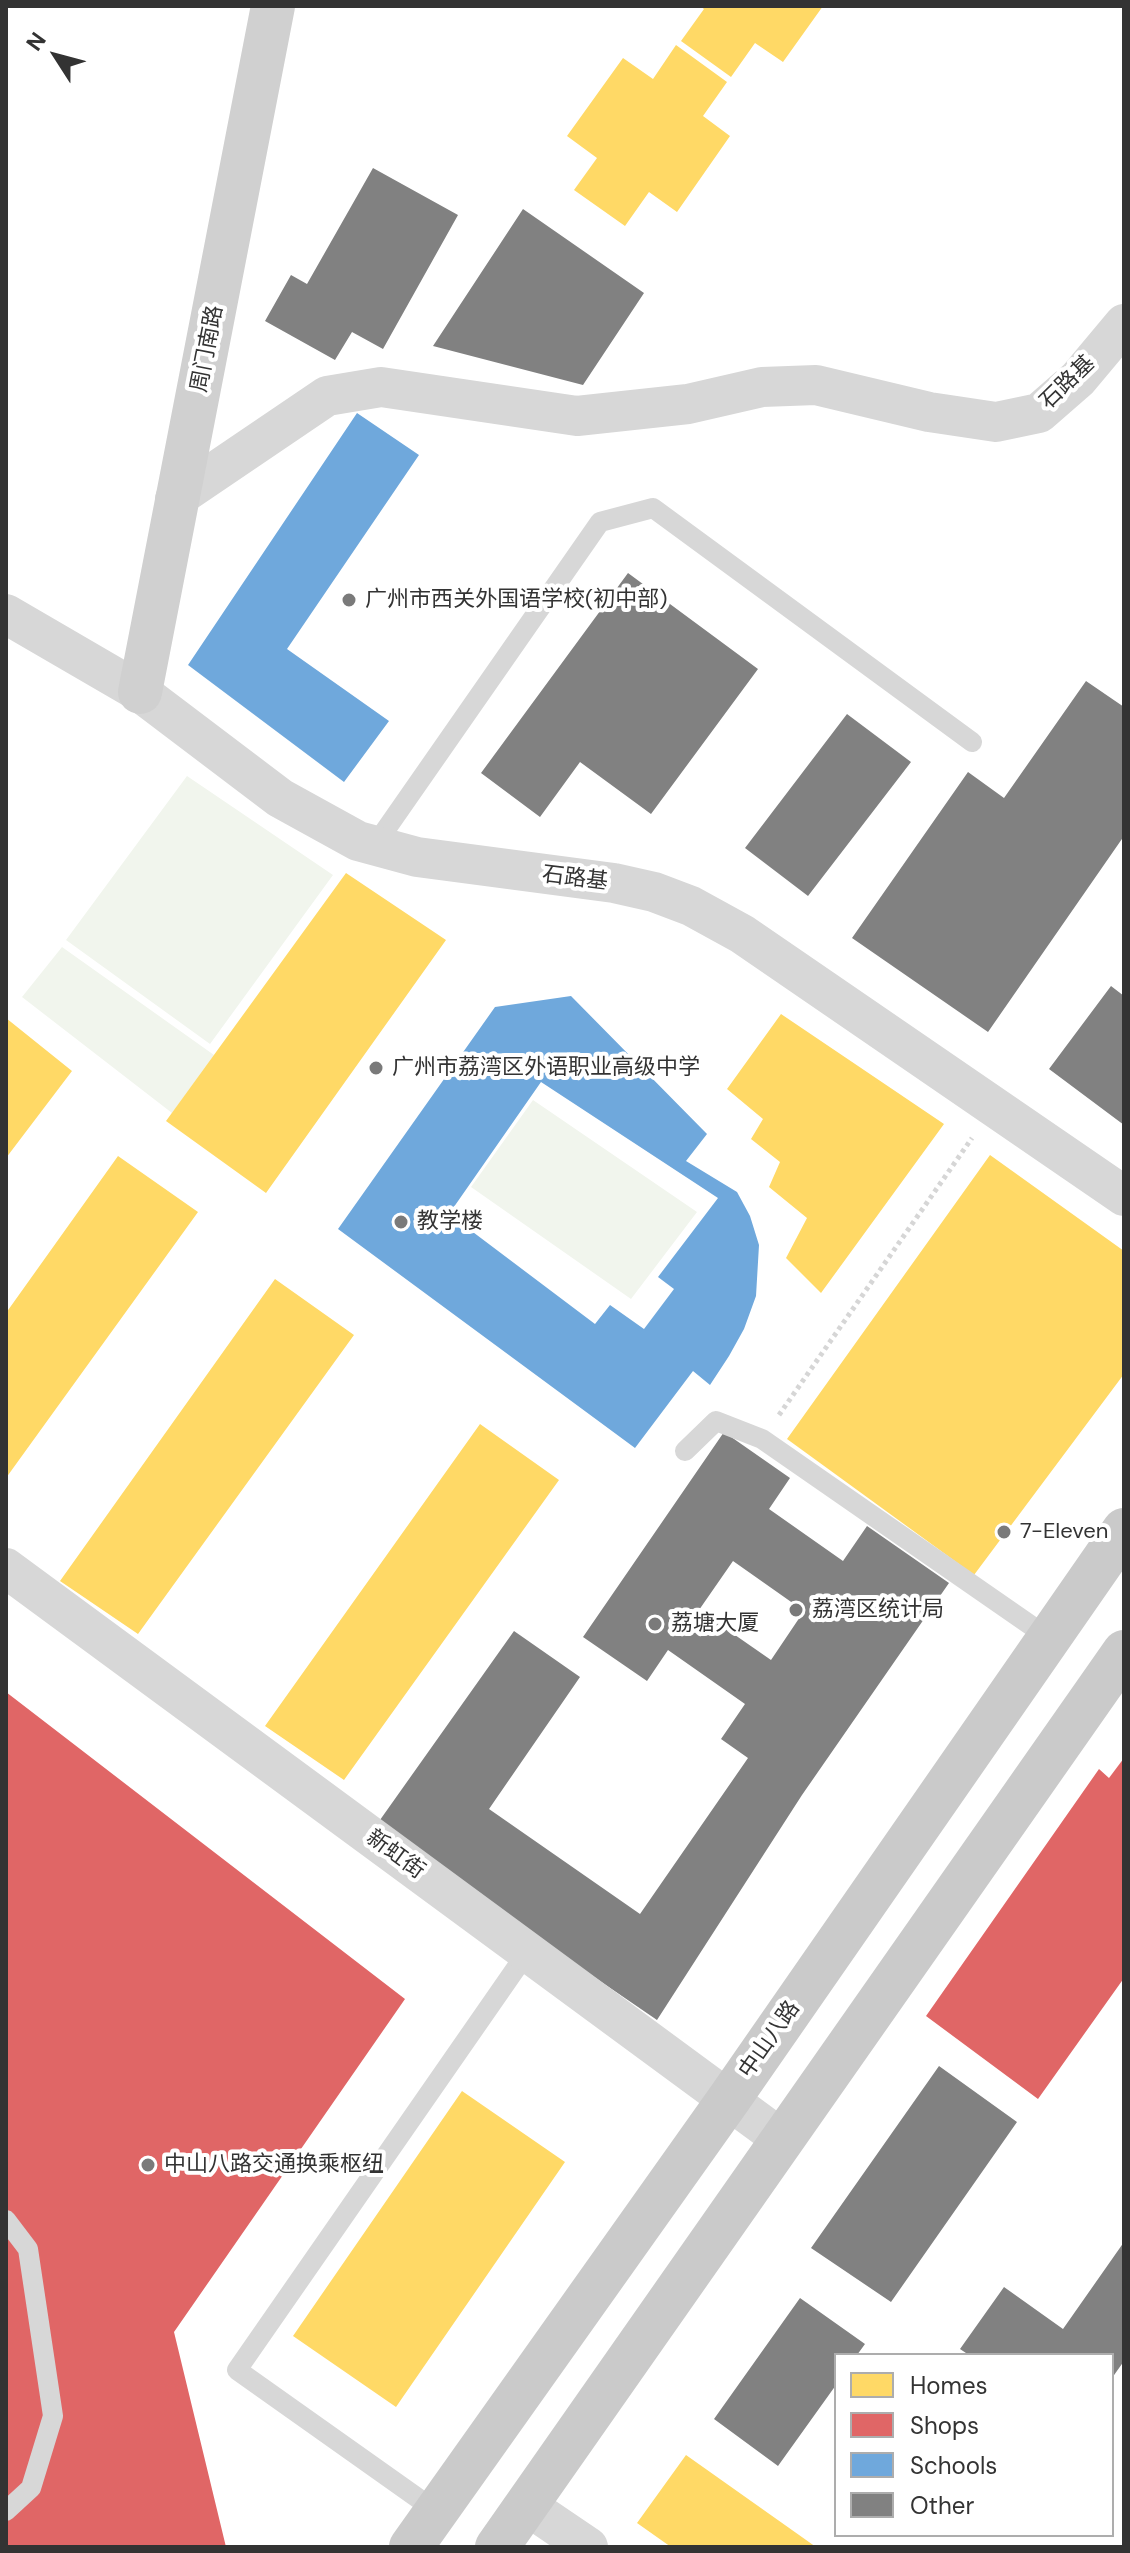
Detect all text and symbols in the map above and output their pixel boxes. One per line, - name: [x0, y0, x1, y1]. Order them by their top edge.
- north arrow: [16, 16, 96, 96]
- text: N: [20, 27, 53, 57]
- street label: 周门南路: [187, 303, 229, 395]
- street label: 石路基: [1035, 351, 1101, 415]
- place label: 广州市西关外国语学校(初中部): [365, 587, 667, 613]
- marker: 广州市西关外国语学校(初中部): [340, 591, 358, 609]
- street label: 石路基: [541, 862, 609, 896]
- place label: 广州市荔湾区外语职业高级中学: [392, 1055, 700, 1081]
- marker: 广州市荔湾区外语职业高级中学: [367, 1059, 385, 1077]
- place label: 教学楼: [417, 1209, 483, 1235]
- marker: 教学楼: [392, 1213, 410, 1231]
- place label: 7-Eleven: [1020, 1519, 1108, 1545]
- marker: 7-Eleven: [995, 1523, 1013, 1541]
- place label: 荔湾区统计局: [812, 1597, 944, 1623]
- marker: 荔湾区统计局: [787, 1601, 805, 1619]
- place label: 荔塘大厦: [671, 1611, 759, 1637]
- marker: 荔塘大厦: [646, 1615, 664, 1633]
- street label: 新虹街: [361, 1825, 429, 1885]
- street label: 中山八路: [734, 1996, 806, 2084]
- place label: 中山八路交通换乘枢纽: [164, 2152, 384, 2178]
- marker: 中山八路交通换乘枢纽: [139, 2156, 157, 2174]
- legend: [834, 2353, 1114, 2537]
- text: Homes: [910, 2370, 988, 2401]
- text: Shops: [910, 2410, 979, 2441]
- text: Schools: [910, 2450, 997, 2481]
- text: Other: [910, 2490, 974, 2521]

